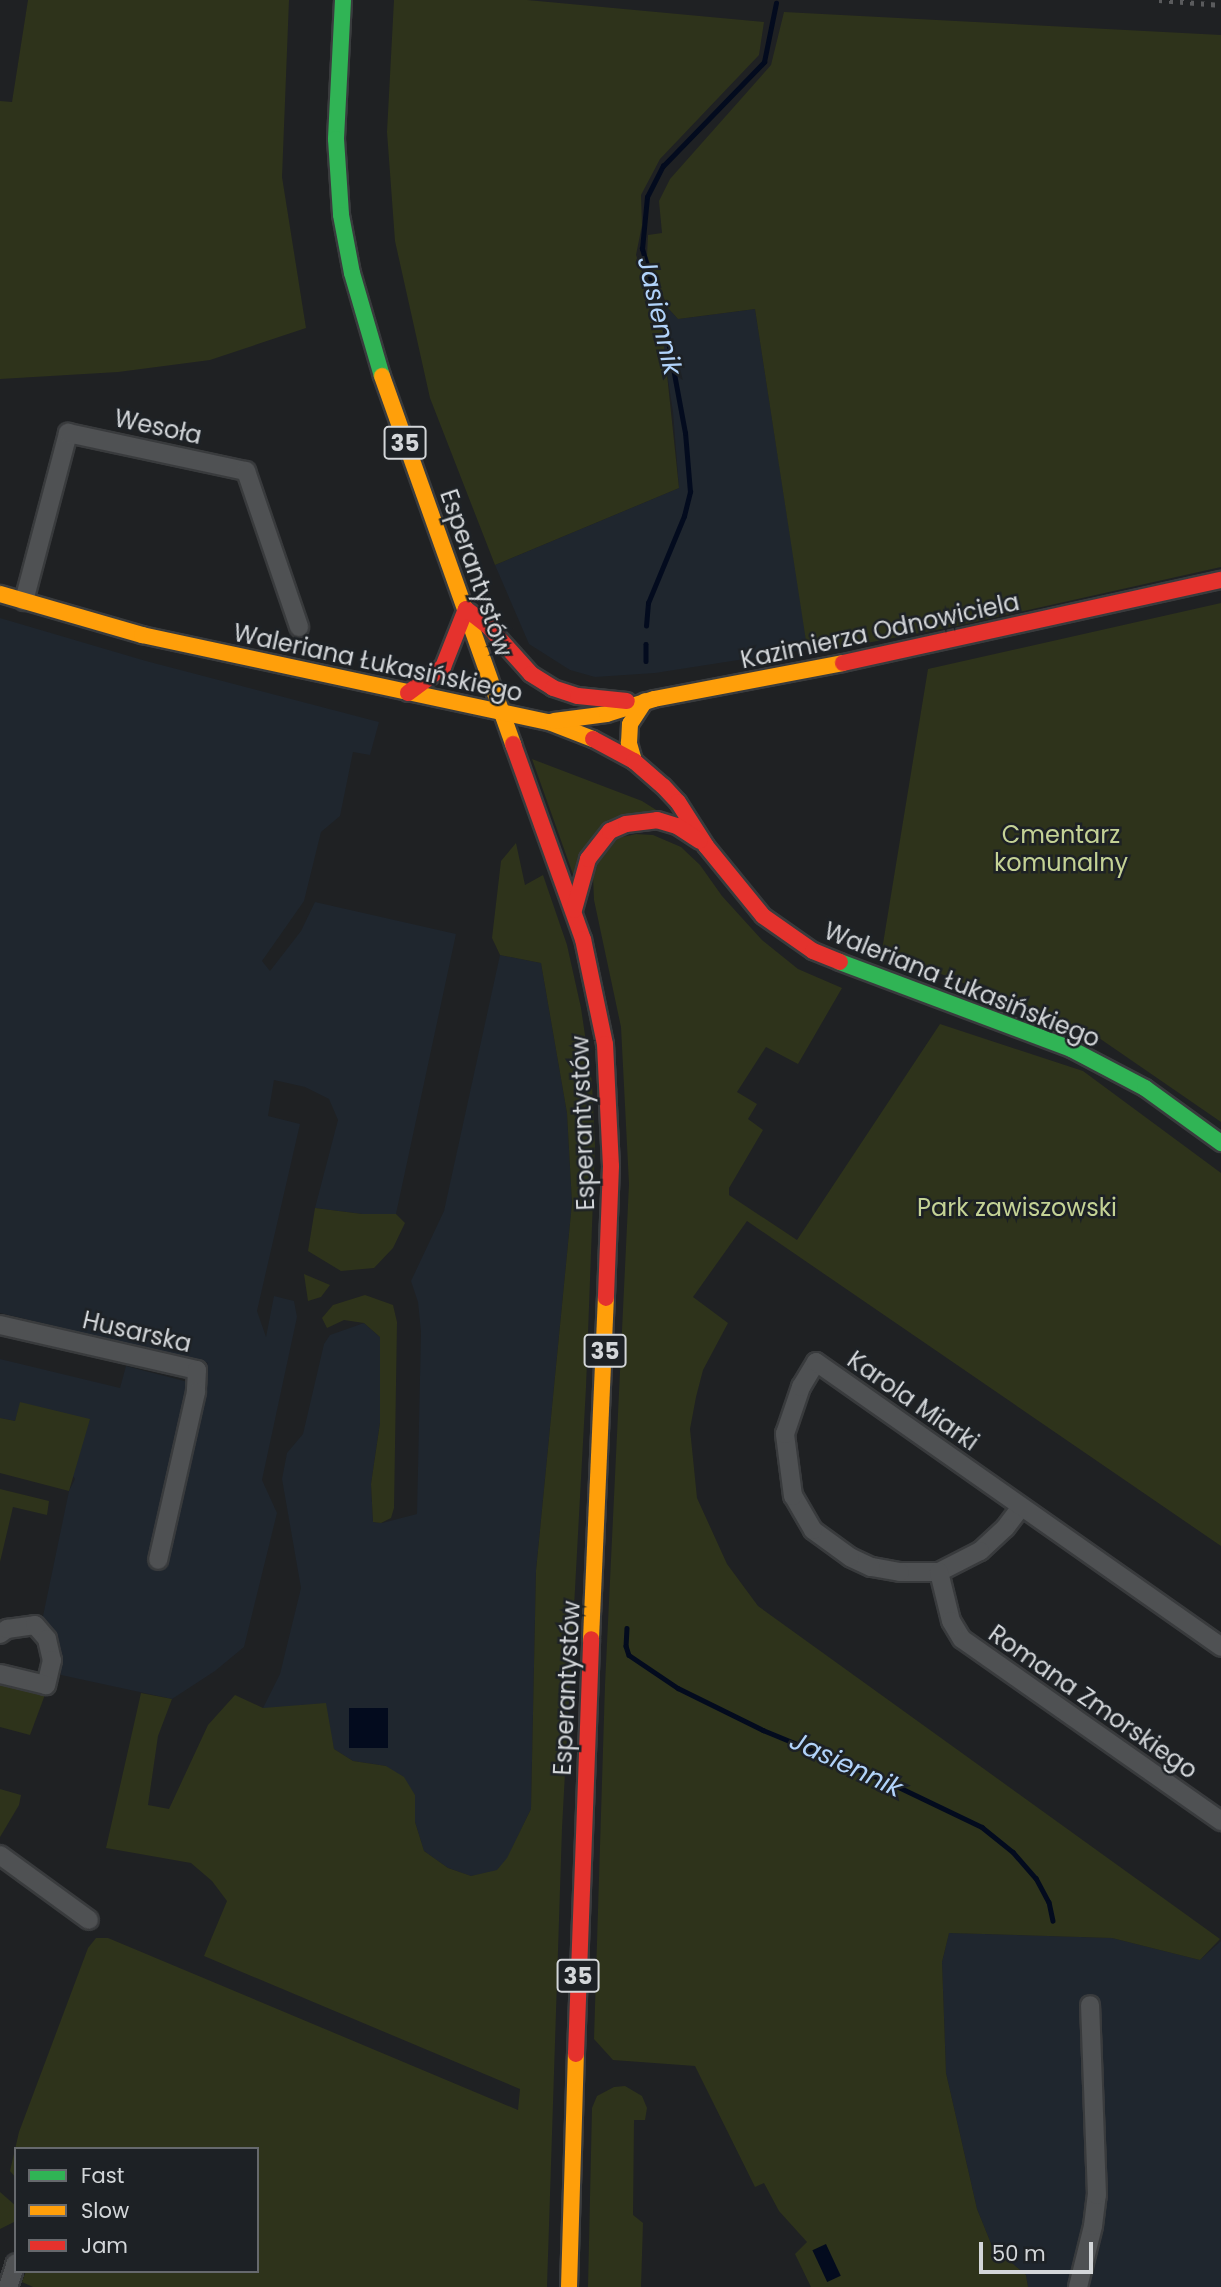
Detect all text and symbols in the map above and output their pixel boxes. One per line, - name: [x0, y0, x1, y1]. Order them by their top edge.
- water label: Jasiennik: [630, 254, 688, 378]
- street label: Wesoła: [112, 404, 204, 450]
- road number: 35: [382, 424, 428, 462]
- street label: Esperantystów: [434, 486, 518, 660]
- street label: Kazimierza Odnowiciela: [738, 587, 1022, 675]
- street label: Waleriana Łukasińskiego: [231, 618, 525, 708]
- park label: Cmentarz komunalny: [994, 821, 1128, 877]
- street label: Waleriana Łukasińskiego: [820, 916, 1104, 1054]
- street label: Esperantystów: [566, 1035, 600, 1211]
- park label: Park zawiszowski: [917, 1194, 1117, 1222]
- street label: Husarska: [80, 1306, 194, 1358]
- road number: 35: [582, 1332, 628, 1370]
- street label: Karola Miarki: [842, 1345, 984, 1457]
- street label: Esperantystów: [548, 1600, 586, 1776]
- street label: Romana Zmorskiego: [983, 1619, 1203, 1785]
- water label: Jasiennik: [785, 1725, 907, 1805]
- road number: 35: [555, 1956, 601, 1996]
- legend: [14, 2147, 259, 2273]
- text: Fast: [81, 2161, 124, 2190]
- text: Slow: [81, 2196, 129, 2225]
- scale bar: [983, 2228, 1097, 2272]
- text: Jam: [81, 2231, 128, 2260]
- text: 50 m: [992, 2239, 1046, 2268]

